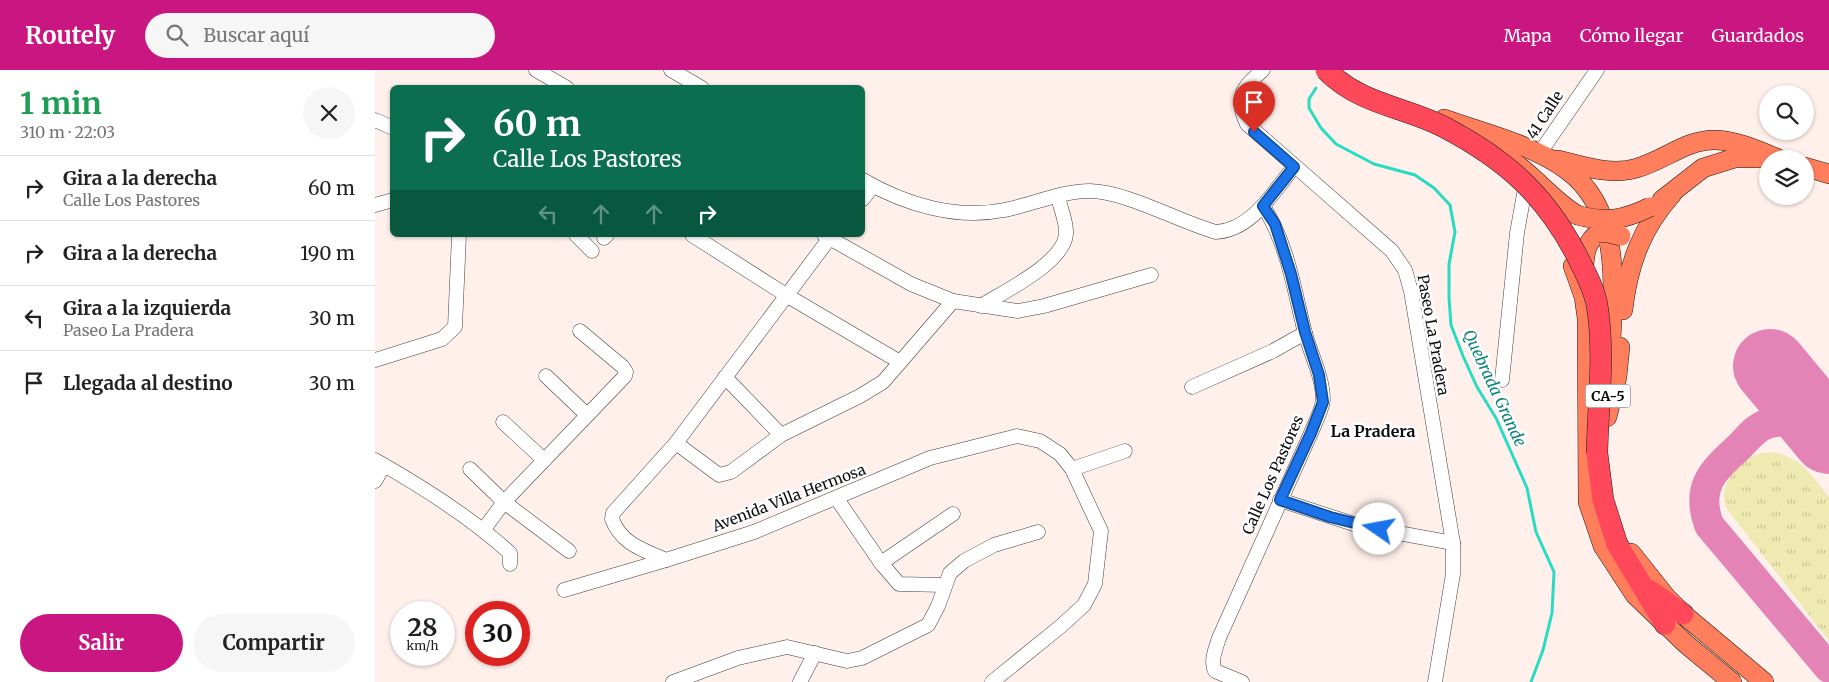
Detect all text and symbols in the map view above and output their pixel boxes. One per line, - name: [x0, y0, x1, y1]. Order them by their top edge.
- search box: [145, 13, 495, 58]
- text: Routely: [25, 20, 115, 51]
- icon: search: [163, 21, 191, 49]
- text: Buscar aquí: [203, 23, 310, 47]
- text: Mapa: [1503, 24, 1552, 47]
- text: Cómo llegar: [1580, 24, 1683, 47]
- text: Guardados: [1711, 24, 1804, 47]
- pin: [1233, 81, 1275, 132]
- text: 1 min: [20, 84, 102, 122]
- map controls: [1759, 85, 1814, 205]
- button: search: [1759, 85, 1814, 140]
- button: close: [303, 87, 355, 139]
- street label: 41 Calle: [1522, 87, 1567, 142]
- icon: arrive: [1240, 88, 1268, 116]
- text: 60 m: [493, 102, 581, 146]
- icon: right: [410, 105, 475, 170]
- text: 310 m · 22:03: [20, 122, 115, 142]
- text: Calle Los Pastores: [493, 145, 682, 173]
- button: layers: [1759, 150, 1814, 205]
- text: Gira a la derecha: [63, 166, 217, 190]
- icon: right: [20, 174, 48, 202]
- text: 60 m: [308, 176, 355, 200]
- text: Calle Los Pastores: [63, 190, 200, 210]
- icon: left: [534, 200, 562, 228]
- icon: ahead: [587, 200, 615, 228]
- icon: ahead: [640, 200, 668, 228]
- icon: right: [693, 200, 721, 228]
- icon: right: [20, 239, 48, 267]
- text: Gira a la derecha: [63, 241, 217, 265]
- text: 190 m: [300, 241, 355, 265]
- street label: Paseo La Pradera: [1413, 273, 1453, 397]
- text: Gira a la izquierda: [63, 296, 231, 320]
- icon: left: [20, 304, 48, 332]
- text: 30 m: [309, 306, 355, 330]
- text: Paseo La Pradera: [63, 320, 194, 340]
- water label: Quebrada Grande: [1459, 326, 1531, 450]
- icon: arrive: [20, 369, 48, 397]
- text: Llegada al destino: [63, 371, 233, 395]
- text: 30 m: [309, 371, 355, 395]
- road number: CA-5: [1585, 384, 1631, 408]
- street label: Calle Los Pastores: [1238, 412, 1307, 537]
- district label: La Pradera: [1331, 421, 1416, 441]
- street label: Avenida Villa Hermosa: [709, 460, 868, 536]
- position arrow: [1352, 502, 1404, 554]
- speed limit sign: 30: [465, 601, 530, 666]
- text: 28: [407, 611, 438, 643]
- button: Salir: [20, 614, 183, 672]
- button: Compartir: [193, 614, 355, 672]
- text: km/h: [407, 638, 438, 653]

